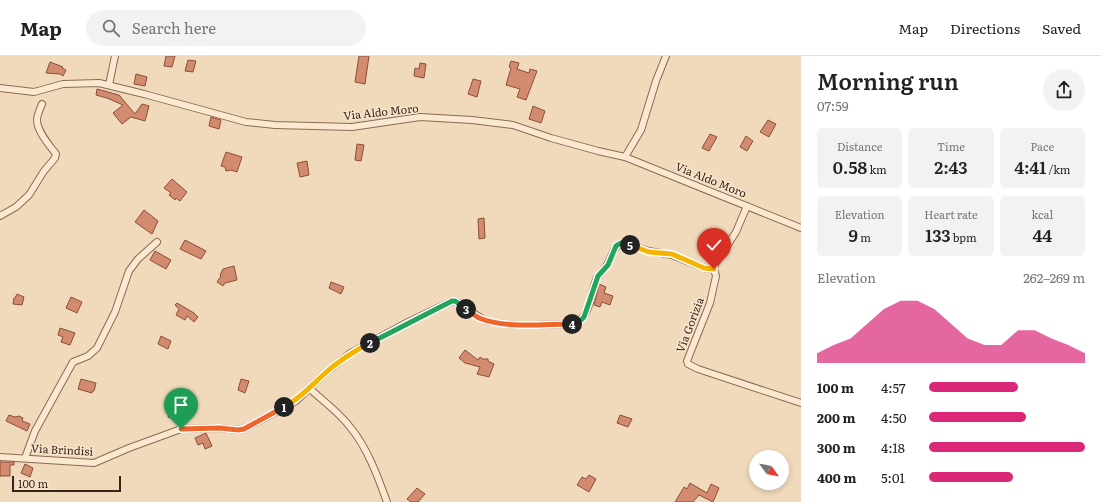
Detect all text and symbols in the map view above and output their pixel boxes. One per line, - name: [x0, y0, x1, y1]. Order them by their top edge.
- search box: [86, 10, 366, 46]
- text: Map: [20, 14, 62, 42]
- text: Search here: [132, 16, 216, 39]
- icon: search: [100, 17, 122, 39]
- text: Map: [898, 18, 928, 38]
- text: Directions: [950, 18, 1020, 38]
- text: Saved: [1042, 18, 1081, 38]
- text: Morning run: [817, 64, 959, 97]
- button: share: [1043, 69, 1085, 111]
- text: 07:59: [817, 96, 849, 115]
- street label: Via Aldo Moro: [343, 99, 419, 123]
- text: Distance: [837, 138, 882, 154]
- text: Time: [937, 138, 965, 154]
- text: Pace: [1031, 138, 1054, 154]
- text: 0.58: [833, 154, 867, 179]
- text: 2:43: [934, 154, 968, 179]
- text: 4:41: [1014, 154, 1046, 179]
- street label: Via Aldo Moro: [673, 158, 749, 201]
- text: km: [867, 161, 887, 177]
- text: /km: [1046, 161, 1070, 177]
- text: Elevation: [835, 206, 885, 222]
- text: Heart rate: [924, 206, 978, 222]
- text: kcal: [1031, 206, 1053, 222]
- text: 9: [849, 222, 858, 247]
- text: 133: [925, 222, 951, 247]
- text: 44: [1032, 222, 1052, 247]
- pin: [697, 228, 731, 269]
- text: m: [858, 229, 871, 245]
- text: bpm: [951, 229, 977, 245]
- icon: check: [703, 234, 725, 256]
- pin: 5: [620, 235, 640, 255]
- text: 5: [627, 237, 633, 253]
- text: Elevation: [817, 268, 876, 287]
- text: 262–269 m: [1023, 268, 1085, 287]
- street label: Via Gorizia: [671, 295, 707, 355]
- pin: 3: [456, 299, 476, 319]
- text: 3: [463, 301, 469, 317]
- pin: 4: [562, 314, 582, 334]
- text: 4: [569, 316, 575, 332]
- pin: 2: [360, 333, 380, 353]
- text: 2: [367, 335, 373, 351]
- text: 100 m: [817, 378, 854, 397]
- text: 4:57: [881, 378, 906, 397]
- pin: [164, 388, 198, 429]
- icon: arrive: [170, 394, 192, 416]
- pin: 1: [274, 397, 294, 417]
- text: 1: [282, 399, 286, 415]
- text: 200 m: [817, 408, 856, 427]
- text: 4:50: [881, 408, 907, 427]
- text: 300 m: [817, 438, 856, 457]
- text: 4:18: [881, 438, 905, 457]
- street label: Via Brindisi: [31, 439, 94, 459]
- north arrow: [749, 450, 789, 490]
- map controls: [749, 450, 789, 490]
- text: 400 m: [817, 468, 856, 487]
- text: 5:01: [881, 468, 905, 487]
- scale bar: [12, 474, 121, 493]
- text: 100 m: [18, 475, 48, 491]

